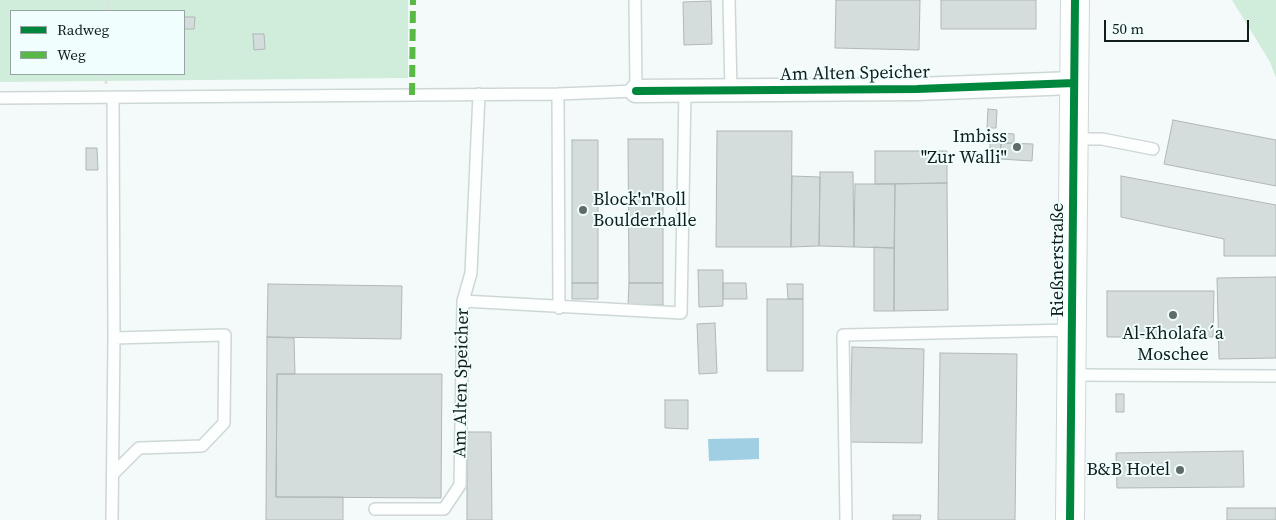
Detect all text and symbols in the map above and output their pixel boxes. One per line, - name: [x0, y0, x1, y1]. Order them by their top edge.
- legend: [10, 10, 185, 75]
- scale bar: [1106, 10, 1251, 42]
- text: 50 m: [1112, 18, 1144, 39]
- text: Radweg: [57, 19, 109, 40]
- text: Weg: [57, 44, 86, 65]
- street label: Am Alten Speicher: [780, 62, 930, 86]
- place label: Imbiss "Zur Walli": [921, 126, 1007, 168]
- marker: Imbiss "Zur Walli": [1011, 141, 1023, 153]
- place label: Block'n'Roll Boulderhalle: [593, 189, 697, 232]
- street label: Rießnerstraße: [1047, 203, 1069, 317]
- marker: Block'n'Roll Boulderhalle: [577, 204, 589, 216]
- street label: Am Alten Speicher: [450, 308, 474, 458]
- marker: Al-Kholafa´a Moschee: [1167, 309, 1179, 321]
- place label: Al-Kholafa´a Moschee: [1122, 323, 1224, 366]
- place label: B&B Hotel: [1086, 459, 1170, 481]
- marker: B&B Hotel: [1174, 464, 1186, 476]

